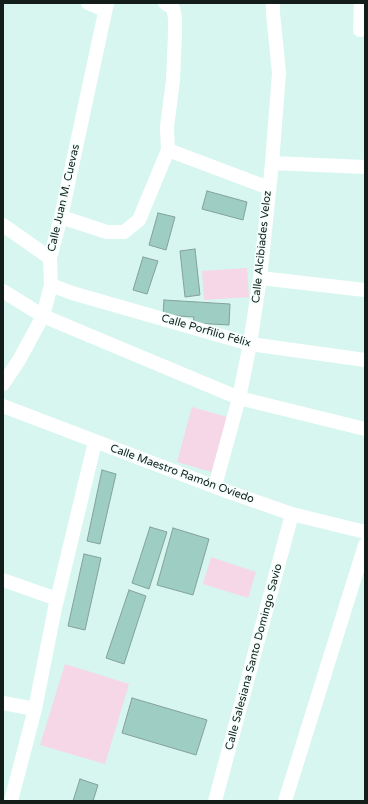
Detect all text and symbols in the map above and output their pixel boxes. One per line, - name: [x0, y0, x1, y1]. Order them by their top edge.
- street label: Calle Juan M. Cuevas: [45, 143, 83, 253]
- street label: Calle Alcibiades Veloz: [250, 190, 274, 304]
- street label: Calle Porfilio Félix: [160, 312, 252, 350]
- street label: Calle Maestro Ramón Oviedo: [108, 442, 256, 506]
- street label: Calle Salesiana Santo Domingo Savio: [223, 562, 285, 752]

